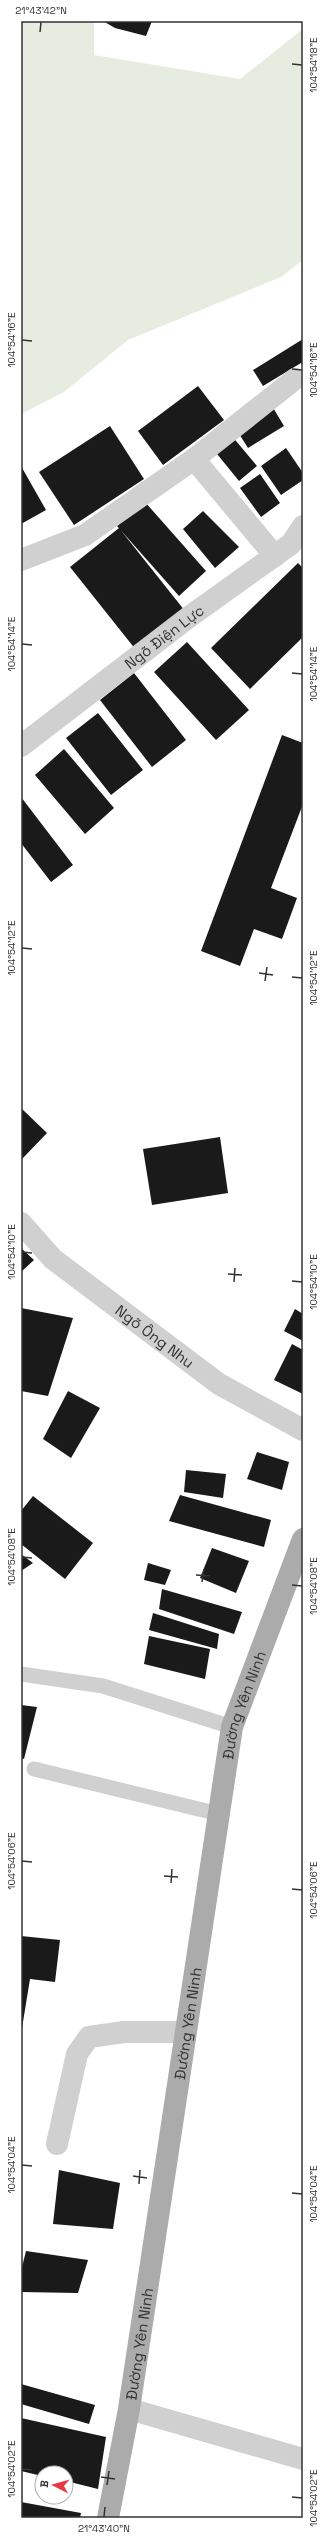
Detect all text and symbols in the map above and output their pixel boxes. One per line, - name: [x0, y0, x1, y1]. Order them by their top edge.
- text: 21°43'42"N: [15, 4, 67, 17]
- text: 104°54'18"E: [307, 37, 320, 93]
- text: 104°54'16"E: [5, 312, 18, 368]
- text: 104°54'16"E: [307, 342, 320, 398]
- street label: Ngõ Điện Lực: [120, 600, 207, 673]
- text: 104°54'14"E: [5, 616, 18, 672]
- text: 104°54'14"E: [307, 646, 320, 702]
- text: 104°54'12"E: [5, 920, 18, 976]
- text: 104°54'12"E: [307, 950, 320, 1006]
- text: 104°54'10"E: [5, 1224, 18, 1280]
- text: 104°54'10"E: [307, 1254, 320, 1310]
- street label: Ngõ Ông Nhu: [112, 1300, 198, 1372]
- text: 104°54'08"E: [5, 1528, 18, 1586]
- text: 104°54'08"E: [307, 1557, 320, 1615]
- street label: Đường Yên Ninh: [218, 1648, 269, 1760]
- text: 104°54'06"E: [5, 1832, 18, 1890]
- text: 104°54'06"E: [307, 1861, 320, 1919]
- street label: Đường Yên Ninh: [169, 1966, 205, 2081]
- text: 104°54'04"E: [5, 2136, 18, 2194]
- text: 104°54'04"E: [307, 2165, 320, 2223]
- street label: Đường Yên Ninh: [121, 2286, 157, 2401]
- text: 104°54'02"E: [5, 2440, 18, 2498]
- north arrow: [34, 2465, 74, 2505]
- text: 104°54'02"E: [307, 2469, 320, 2527]
- text: B: [37, 2480, 51, 2488]
- text: 21°43'40"N: [78, 2522, 130, 2535]

